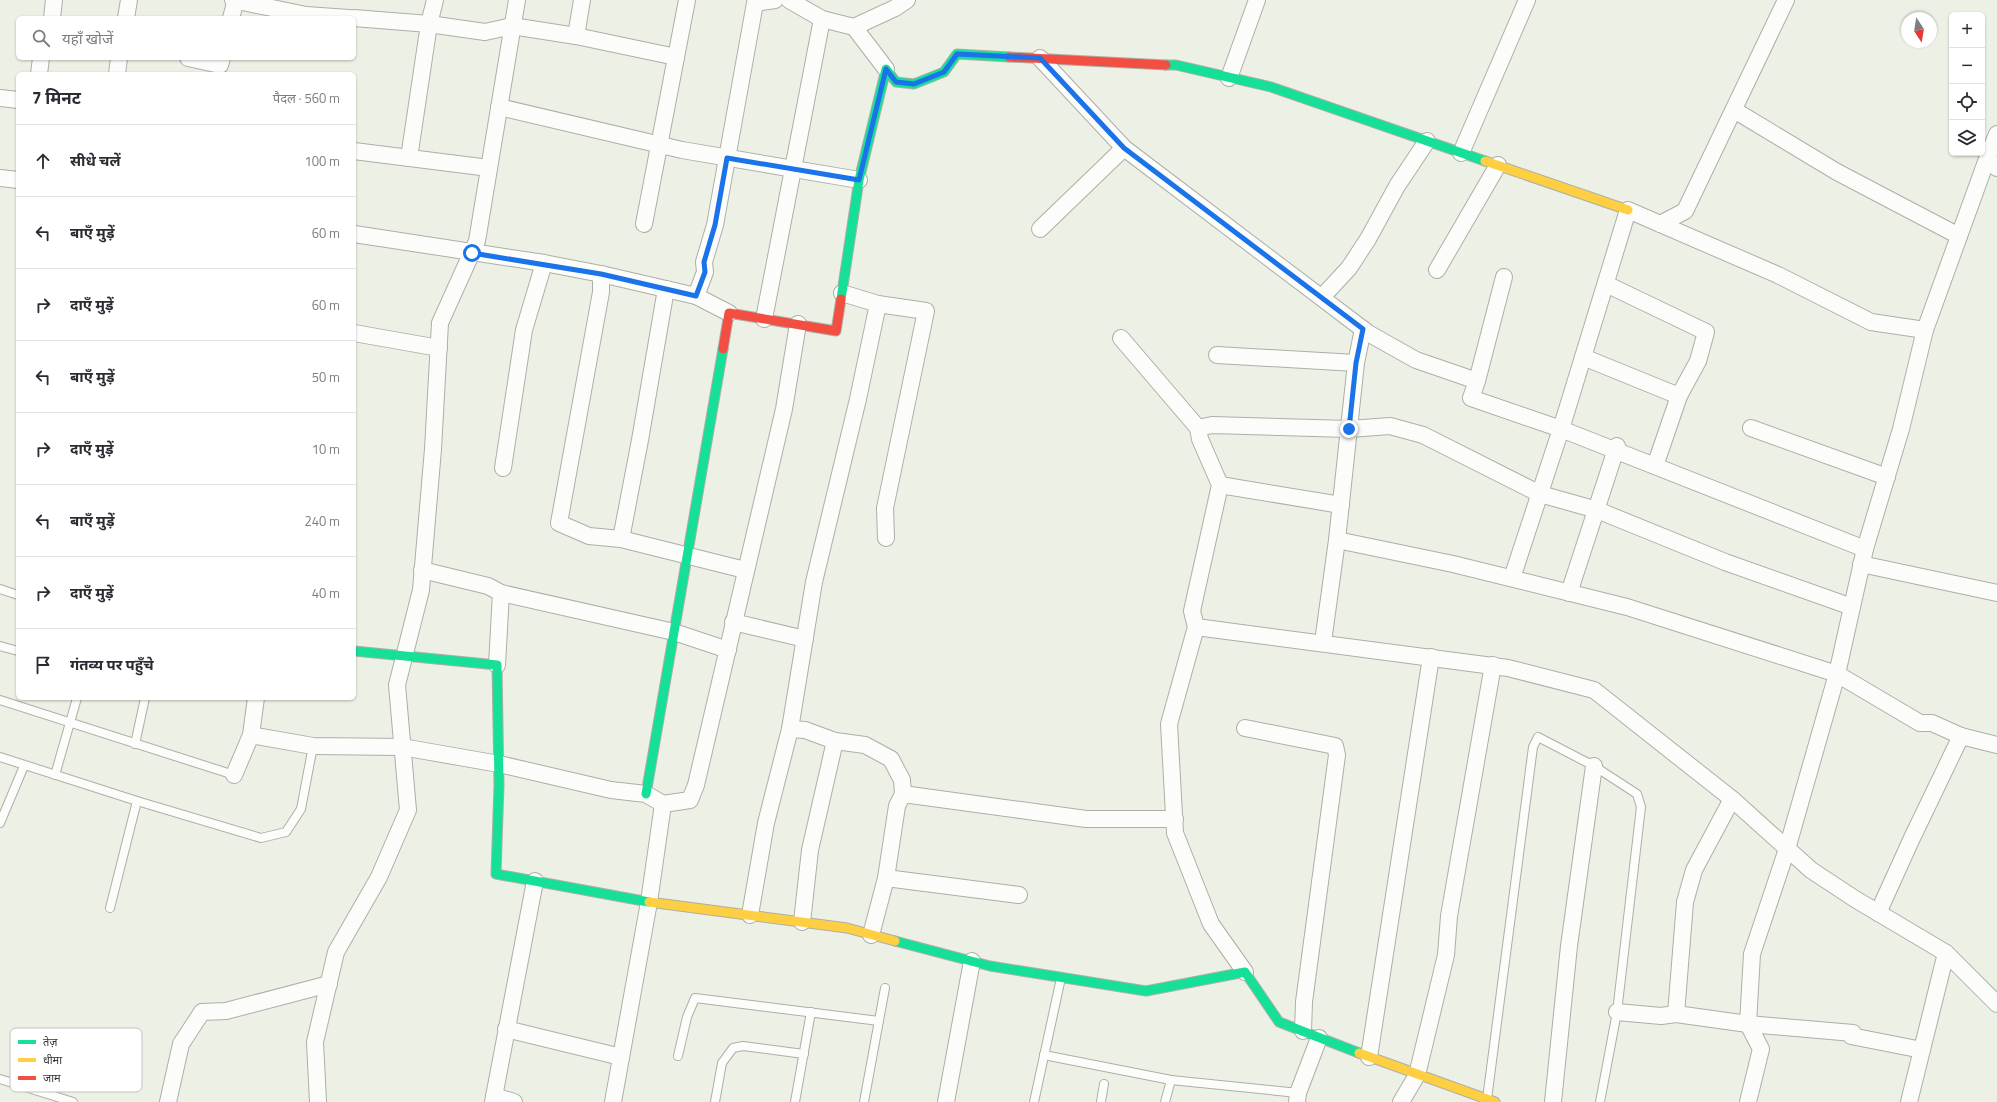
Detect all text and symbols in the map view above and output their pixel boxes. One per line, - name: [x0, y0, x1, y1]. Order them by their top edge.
- north arrow: [1901, 12, 1937, 48]
- map controls: [1949, 12, 1985, 156]
- button: +: [1949, 12, 1985, 48]
- search box: [16, 16, 356, 60]
- icon: search: [30, 27, 52, 49]
- text: यहाँ खोजें: [62, 27, 113, 50]
- button: −: [1949, 48, 1985, 84]
- button: locate: [1949, 84, 1985, 120]
- text: 7 मिनट: [32, 85, 81, 111]
- text: पैदल · 560 m: [273, 88, 340, 108]
- button: layers: [1949, 120, 1985, 156]
- text: सीधे चलें: [70, 149, 121, 172]
- icon: ahead: [32, 150, 54, 172]
- text: 100 m: [304, 151, 340, 171]
- text: बाएँ मुड़ें: [70, 221, 114, 244]
- icon: left: [32, 222, 54, 244]
- text: 60 m: [312, 223, 340, 243]
- route start: [463, 244, 481, 262]
- text: दाएँ मुड़ें: [70, 293, 114, 316]
- icon: right: [32, 294, 54, 316]
- text: 60 m: [312, 295, 340, 315]
- text: बाएँ मुड़ें: [70, 365, 114, 388]
- icon: left: [32, 366, 54, 388]
- text: 50 m: [312, 367, 340, 387]
- route end: [1340, 420, 1358, 438]
- text: दाएँ मुड़ें: [70, 437, 114, 460]
- icon: right: [32, 438, 54, 460]
- text: 10 m: [312, 439, 340, 459]
- text: बाएँ मुड़ें: [70, 509, 114, 532]
- icon: left: [32, 510, 54, 532]
- text: 240 m: [304, 511, 340, 531]
- text: दाएँ मुड़ें: [70, 581, 114, 604]
- icon: right: [32, 582, 54, 604]
- text: 40 m: [312, 583, 340, 603]
- text: गंतव्य पर पहुँचे: [70, 653, 154, 676]
- icon: arrive: [32, 654, 54, 676]
- legend: [10, 1028, 142, 1092]
- text: तेज़: [43, 1034, 58, 1050]
- text: धीमा: [43, 1052, 62, 1068]
- text: जाम: [43, 1070, 61, 1086]

